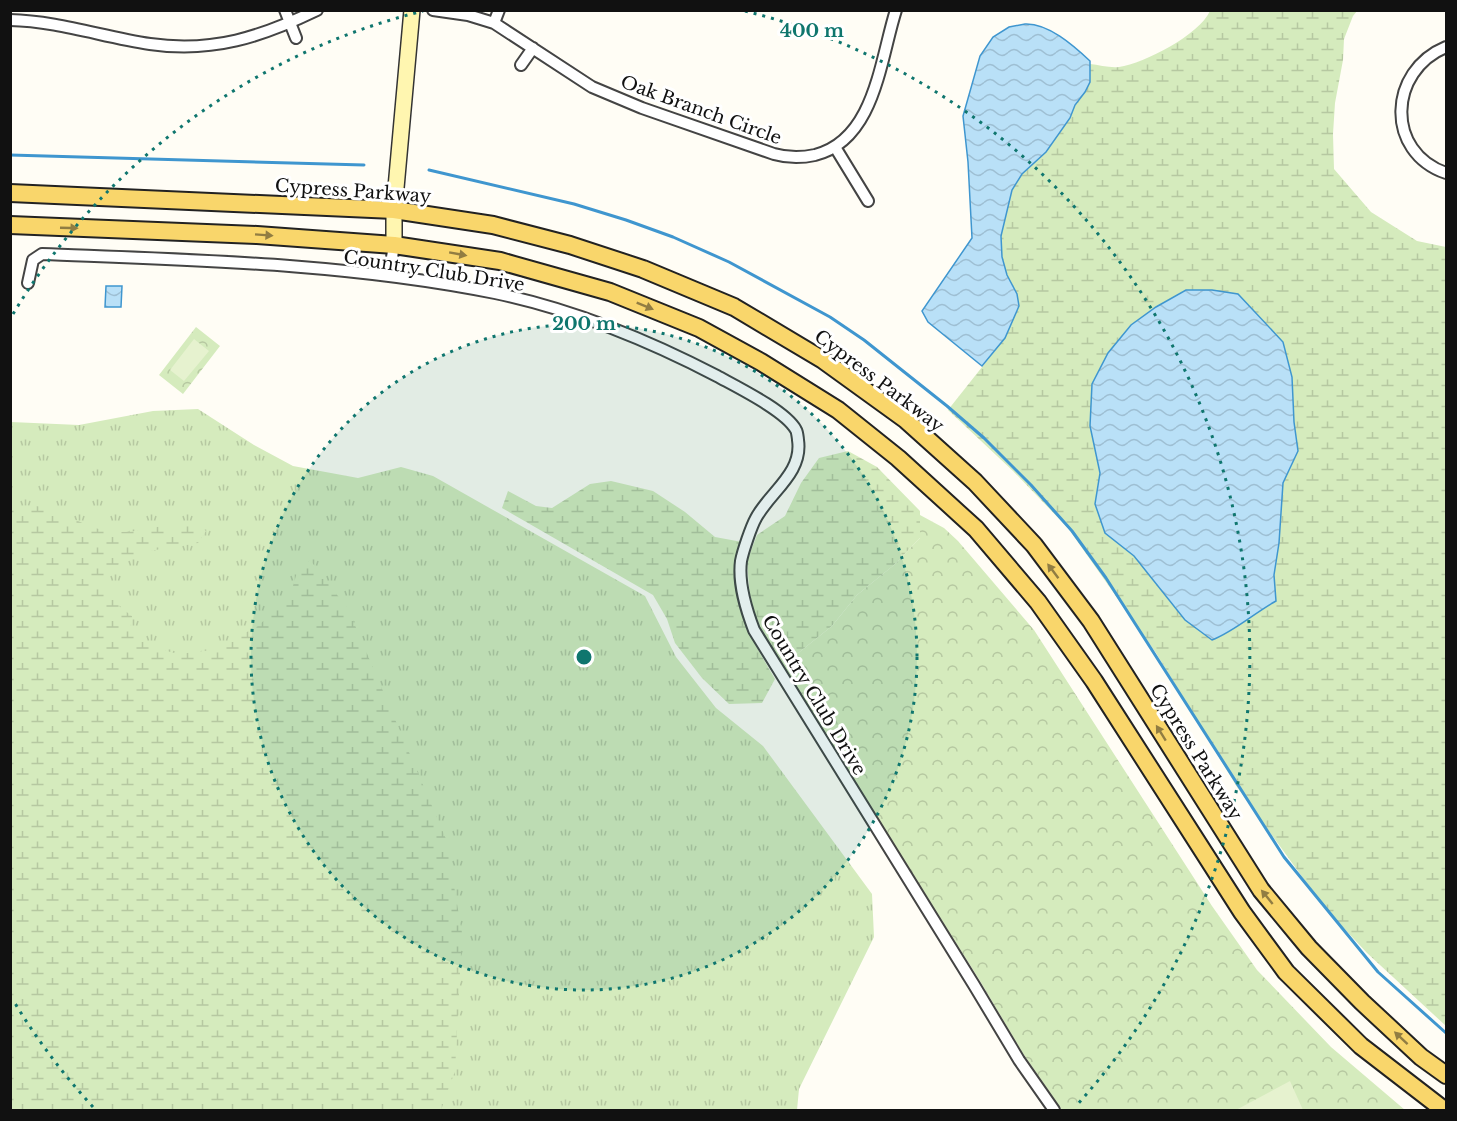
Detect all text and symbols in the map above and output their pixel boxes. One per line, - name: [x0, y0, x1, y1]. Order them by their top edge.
- text: 400 m: [780, 20, 844, 42]
- street label: Oak Branch Circle: [618, 71, 784, 149]
- street label: Cypress Parkway: [274, 175, 432, 207]
- one-way arrow: [59, 223, 78, 232]
- one-way arrow: [254, 231, 273, 240]
- street label: Country Club Drive: [342, 246, 526, 296]
- one-way arrow: [448, 250, 467, 259]
- one-way arrow: [636, 302, 654, 311]
- text: 200 m: [552, 313, 616, 335]
- street label: Cypress Parkway: [810, 325, 948, 437]
- one-way arrow: [1047, 563, 1059, 579]
- street label: Country Club Drive: [757, 611, 871, 779]
- centre of rings: [574, 647, 594, 667]
- street label: Cypress Parkway: [1145, 680, 1247, 825]
- one-way arrow: [1155, 725, 1166, 742]
- one-way arrow: [1261, 890, 1274, 905]
- one-way arrow: [1394, 1032, 1409, 1045]

